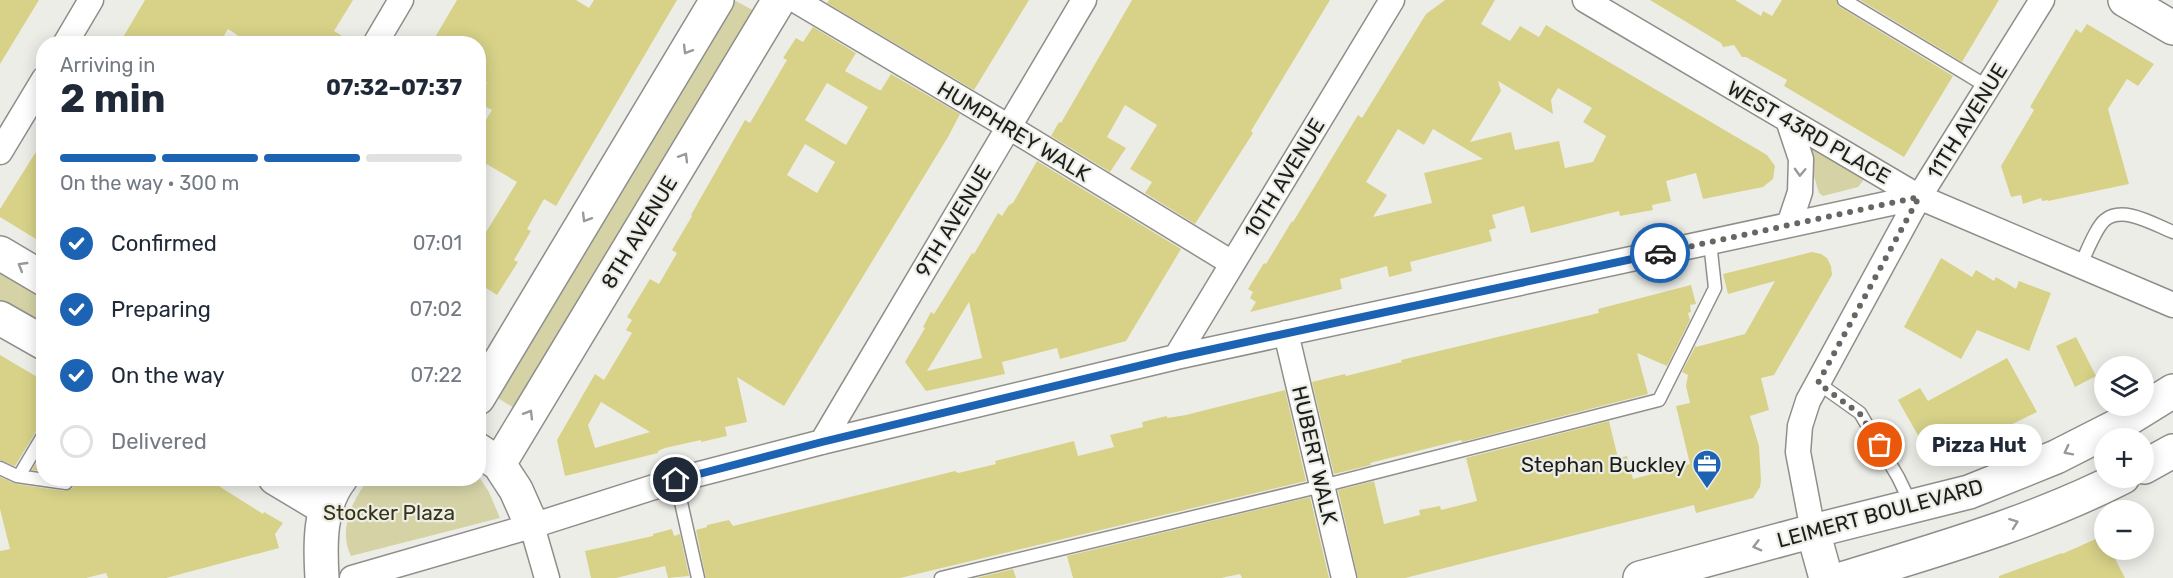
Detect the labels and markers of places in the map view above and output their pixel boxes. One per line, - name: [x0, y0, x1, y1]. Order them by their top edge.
- pin: [1854, 419, 1905, 470]
- callout: Pizza Hut: [1916, 424, 2042, 466]
- office icon: Stephan Buckley: [1691, 448, 1723, 490]
- place label: Stephan Buckley: [1521, 452, 1686, 477]
- pin: [650, 454, 701, 505]

